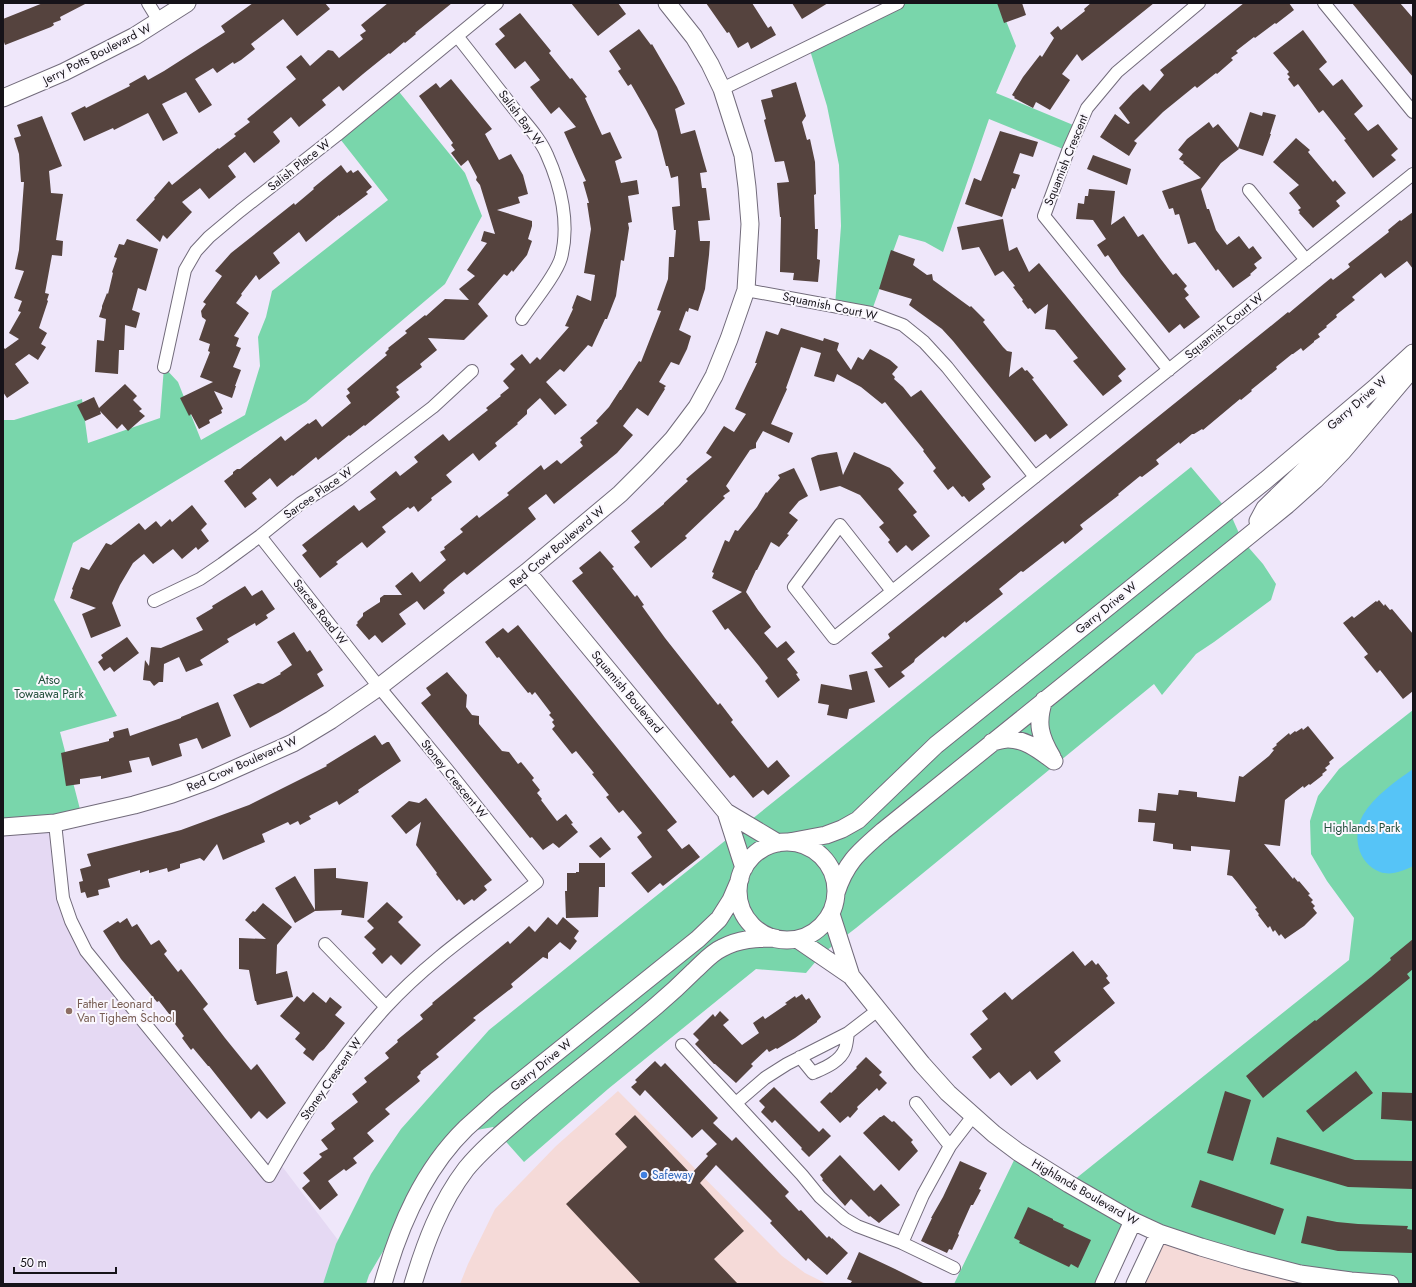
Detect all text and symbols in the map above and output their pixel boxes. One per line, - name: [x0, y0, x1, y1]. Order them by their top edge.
- street label: Jerry Potts Boulevard W: [38, 19, 154, 90]
- street label: Salish Bay W: [494, 86, 548, 150]
- street label: Squamish Crescent: [1039, 112, 1093, 208]
- street label: Salish Place W: [264, 135, 334, 195]
- street label: Squamish Court W: [781, 287, 879, 325]
- street label: Squamish Court W: [1181, 289, 1267, 363]
- street label: Garry Drive W: [1323, 372, 1391, 434]
- street label: Sarcee Place W: [280, 462, 356, 523]
- street label: Red Crow Boulevard W: [505, 502, 609, 592]
- street label: Sarcee Road W: [288, 575, 352, 649]
- street label: Garry Drive W: [1071, 577, 1141, 639]
- street label: Squamish Boulevard: [587, 647, 667, 737]
- park label: Atso Towaawa Park: [14, 671, 84, 703]
- street label: Red Crow Boulevard W: [184, 731, 300, 797]
- street label: Stoney Crescent W: [417, 736, 492, 822]
- park label: Highlands Park: [1324, 819, 1401, 837]
- place label: Father Leonard Van Tighem School: [77, 995, 175, 1027]
- marker: Father Leonard Van Tighem School: [64, 1006, 74, 1016]
- street label: Stoney Crescent W: [296, 1034, 366, 1124]
- street label: Garry Drive W: [506, 1034, 576, 1096]
- street label: Highlands Boulevard W: [1028, 1154, 1142, 1230]
- place label: Safeway: [652, 1166, 694, 1184]
- marker: Safeway: [639, 1170, 649, 1180]
- scale bar: [14, 1249, 116, 1275]
- text: 50 m: [20, 1254, 47, 1272]

